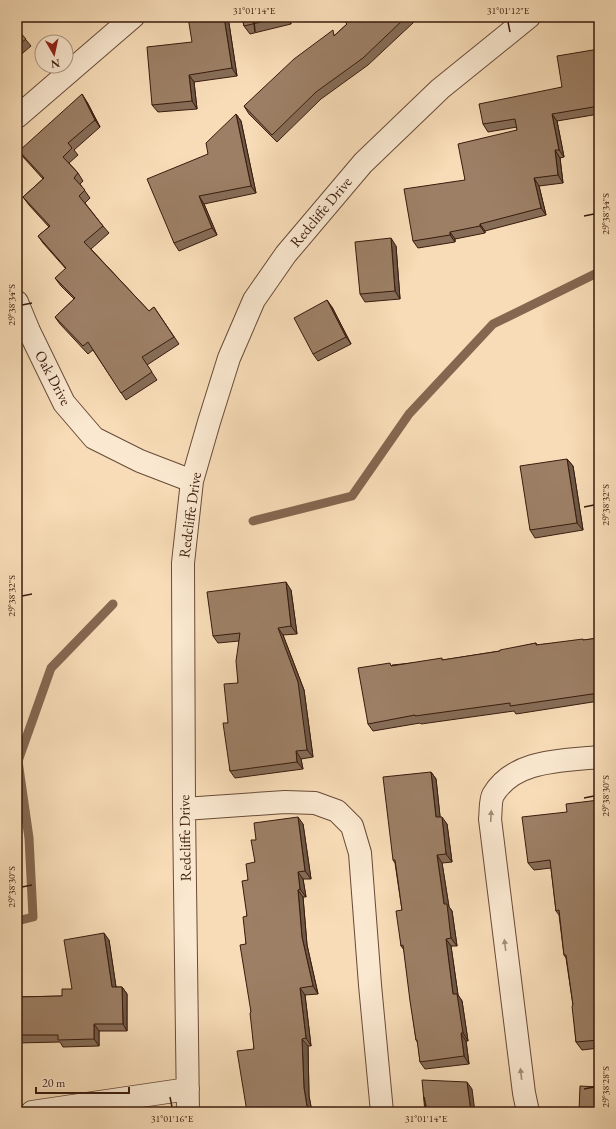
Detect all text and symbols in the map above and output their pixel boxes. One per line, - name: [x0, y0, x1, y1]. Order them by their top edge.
- text: 31°01'14"E: [233, 4, 276, 17]
- text: 31°01'12"E: [487, 4, 530, 17]
- north arrow: [34, 34, 74, 74]
- text: N: [50, 56, 61, 72]
- street label: Redcliffe Drive: [286, 172, 356, 251]
- text: 29°38'34"S: [599, 193, 612, 235]
- text: 29°38'34"S: [5, 284, 18, 326]
- street label: Oak Drive: [31, 347, 76, 409]
- street label: Redcliffe Drive: [174, 471, 205, 559]
- text: 29°38'32"S: [599, 484, 612, 526]
- text: 29°38'32"S: [5, 575, 18, 617]
- text: 29°38'30"S: [599, 775, 612, 817]
- street label: Redcliffe Drive: [174, 794, 195, 881]
- one-way arrow: [487, 810, 494, 822]
- text: 29°38'30"S: [5, 866, 18, 908]
- one-way arrow: [502, 939, 508, 951]
- text: 29°38'28"S: [599, 1066, 612, 1108]
- one-way arrow: [518, 1068, 524, 1080]
- scale bar: [36, 1069, 129, 1095]
- text: 20 m: [42, 1075, 66, 1091]
- text: 31°01'16"E: [151, 1112, 194, 1125]
- text: 31°01'14"E: [405, 1112, 448, 1125]

